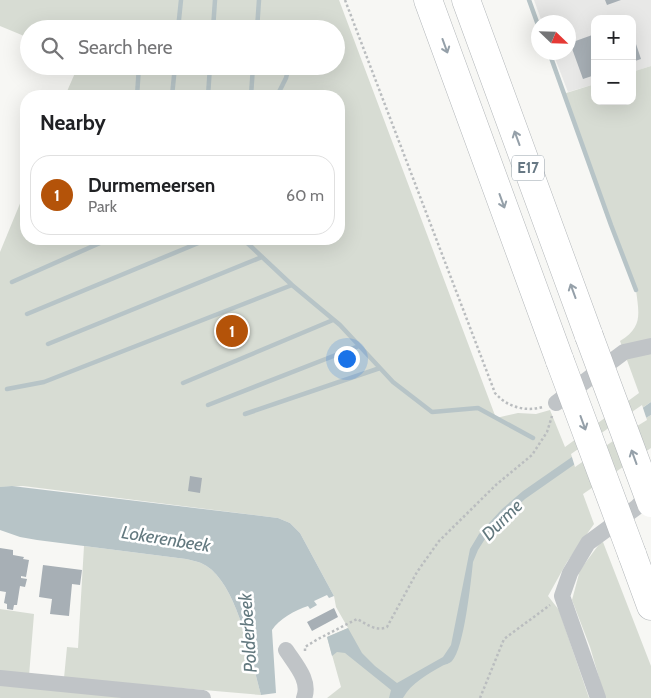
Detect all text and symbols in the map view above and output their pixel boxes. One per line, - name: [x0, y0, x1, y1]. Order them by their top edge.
- north arrow: [531, 15, 576, 60]
- map controls: [591, 15, 636, 105]
- button: +: [591, 15, 636, 60]
- search box: [20, 20, 345, 75]
- icon: search: [38, 34, 66, 62]
- text: Search here: [78, 36, 172, 59]
- one-way arrow: [441, 38, 450, 53]
- button: −: [591, 60, 636, 105]
- text: Nearby: [40, 110, 106, 135]
- one-way arrow: [512, 131, 521, 146]
- road number: E17: [512, 156, 544, 180]
- text: Durmemeersen: [88, 174, 215, 197]
- text: 1: [54, 186, 60, 205]
- text: 60 m: [286, 186, 324, 205]
- one-way arrow: [498, 193, 507, 208]
- text: Park: [88, 197, 117, 216]
- one-way arrow: [568, 283, 577, 299]
- pin: 1: [216, 312, 248, 350]
- your location: [334, 346, 360, 372]
- one-way arrow: [579, 415, 588, 430]
- one-way arrow: [629, 450, 638, 465]
- water label: Durme: [477, 495, 527, 545]
- water label: Lokerenbeek: [120, 521, 213, 557]
- water label: Polderbeek: [234, 591, 262, 673]

